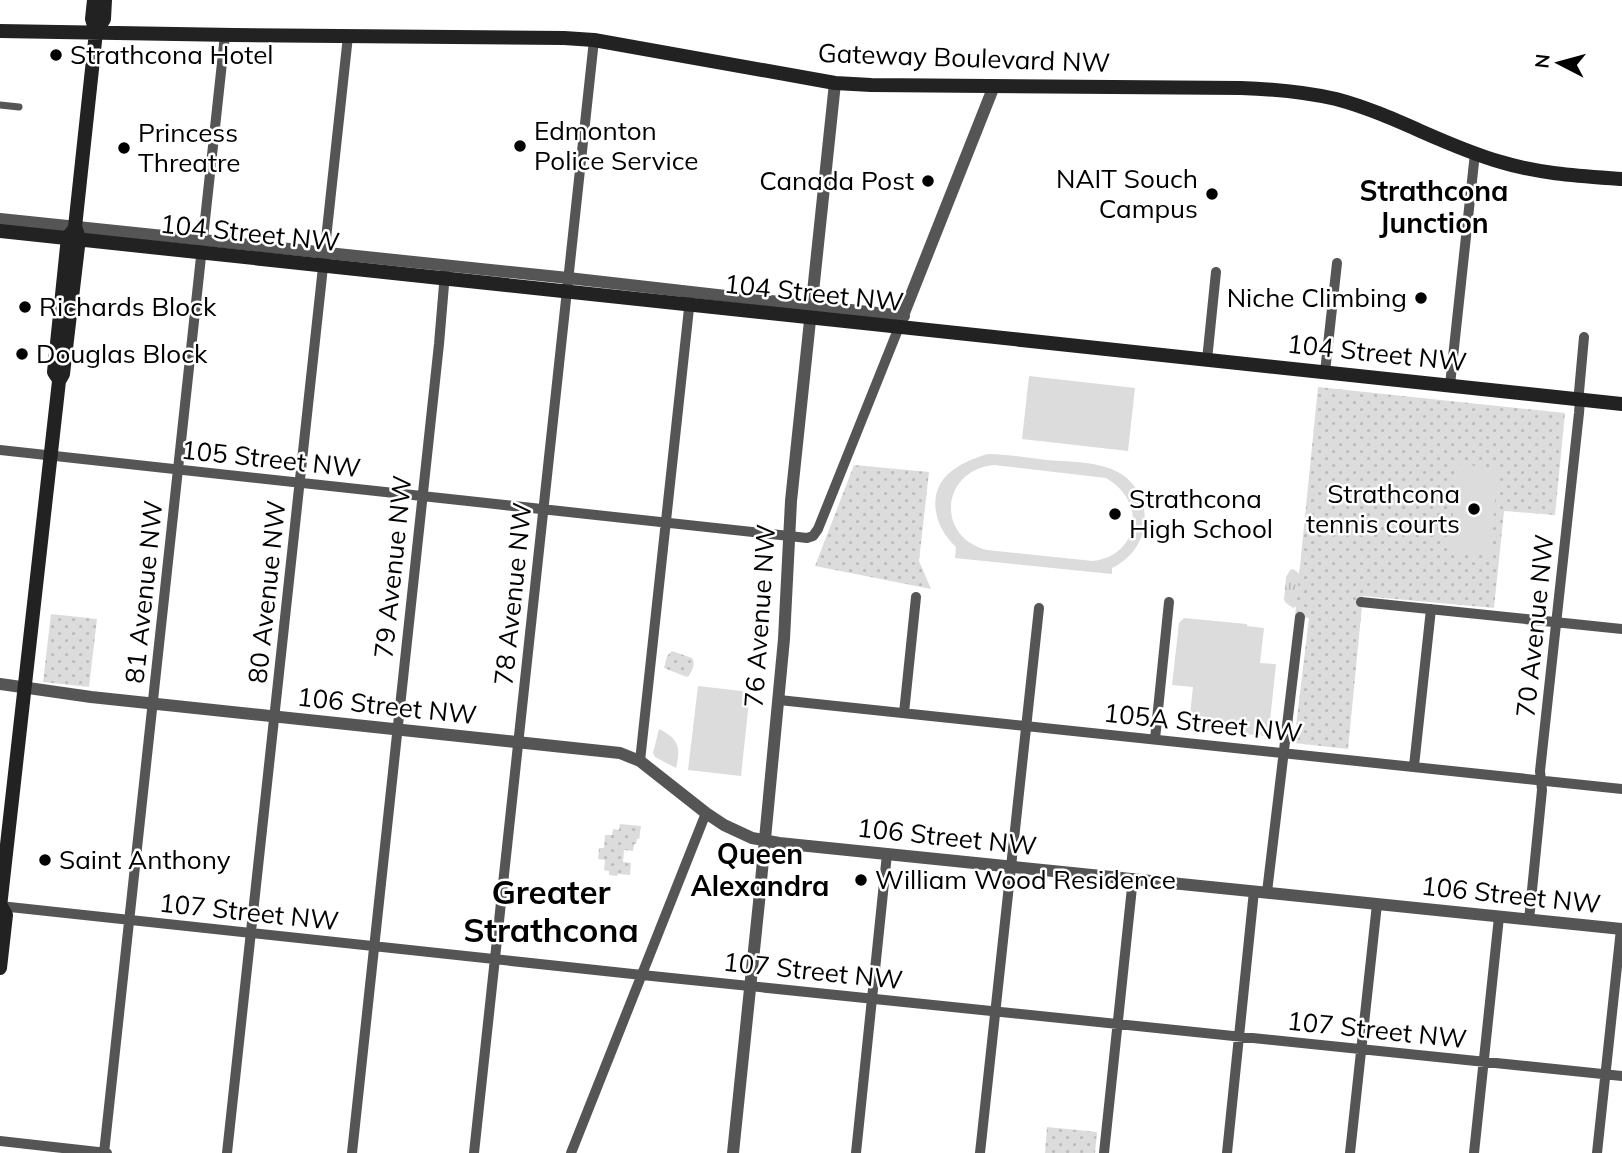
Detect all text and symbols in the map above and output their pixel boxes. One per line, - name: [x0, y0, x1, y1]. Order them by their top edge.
- north arrow: [1524, 28, 1594, 98]
- street label: Gateway Boulevard NW: [817, 36, 1111, 79]
- place label: Strathcona Hotel: [70, 38, 274, 71]
- marker: Strathcona Hotel: [48, 47, 64, 63]
- text: N: [1529, 53, 1555, 70]
- place label: Edmonton Police Service: [534, 114, 698, 177]
- place label: Princess Threatre: [138, 116, 240, 179]
- marker: Edmonton Police Service: [512, 138, 528, 154]
- marker: Princess Threatre: [116, 140, 132, 156]
- place label: NAIT Souch Campus: [1056, 162, 1198, 225]
- place label: Canada Post: [759, 164, 914, 197]
- marker: Canada Post: [920, 173, 936, 189]
- district label: Strathcona Junction: [1360, 173, 1508, 240]
- marker: NAIT Souch Campus: [1204, 186, 1220, 202]
- street label: 104 Street NW: [159, 207, 342, 258]
- street label: 104 Street NW: [723, 267, 906, 318]
- place label: Niche Climbing: [1227, 281, 1407, 314]
- place label: Richards Block: [39, 290, 217, 323]
- marker: Niche Climbing: [1413, 290, 1429, 306]
- marker: Richards Block: [17, 299, 33, 315]
- street label: 104 Street NW: [1286, 327, 1469, 378]
- place label: Douglas Block: [36, 337, 208, 370]
- marker: Douglas Block: [14, 346, 30, 362]
- street label: 105 Street NW: [180, 433, 363, 484]
- street label: 79 Avenue NW: [366, 474, 419, 660]
- place label: Strathcona tennis courts: [1306, 477, 1460, 540]
- place label: Strathcona High School: [1129, 482, 1273, 545]
- street label: 81 Avenue NW: [117, 499, 170, 685]
- street label: 80 Avenue NW: [240, 499, 293, 685]
- street label: 78 Avenue NW: [486, 501, 539, 687]
- marker: Strathcona tennis courts: [1466, 501, 1482, 517]
- marker: Strathcona High School: [1107, 506, 1123, 522]
- street label: 76 Avenue NW: [737, 523, 782, 709]
- street label: 70 Avenue NW: [1508, 533, 1561, 719]
- street label: 106 Street NW: [296, 680, 479, 731]
- street label: 105A Street NW: [1102, 696, 1304, 749]
- street label: 106 Street NW: [856, 811, 1039, 862]
- district label: Queen Alexandra: [691, 836, 829, 903]
- place label: Saint Anthony: [59, 843, 231, 876]
- marker: Saint Anthony: [37, 852, 53, 868]
- place label: William Wood Residence: [875, 863, 1176, 896]
- street label: 106 Street NW: [1420, 869, 1603, 920]
- district label: Greater Strathcona: [463, 871, 639, 950]
- marker: William Wood Residence: [853, 872, 869, 888]
- street label: 107 Street NW: [158, 886, 341, 937]
- street label: 107 Street NW: [722, 945, 905, 996]
- street label: 107 Street NW: [1286, 1004, 1469, 1055]

